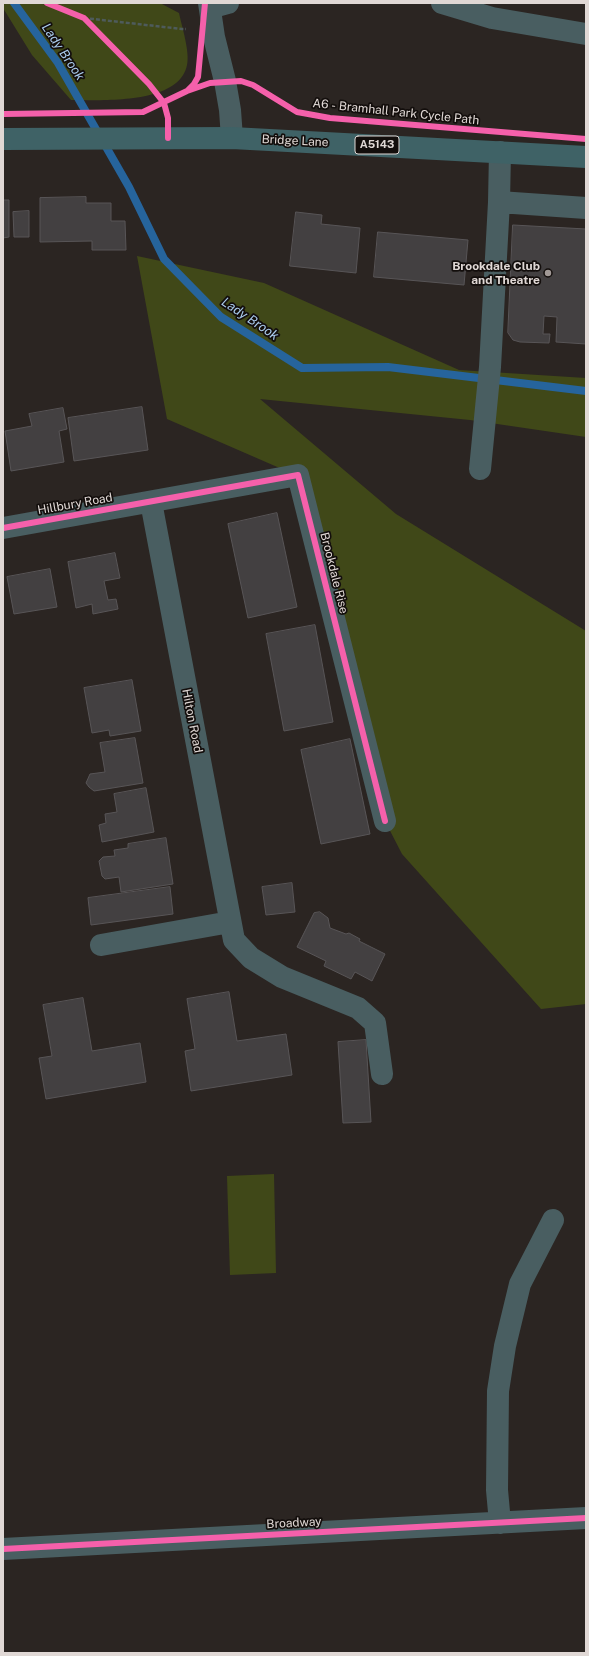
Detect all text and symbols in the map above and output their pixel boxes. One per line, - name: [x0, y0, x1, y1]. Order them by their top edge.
- water label: Lady Brook: [38, 20, 88, 84]
- street label: A6 - Bramhall Park Cycle Path: [312, 96, 480, 128]
- street label: Bridge Lane: [261, 132, 329, 150]
- road number: A5143: [355, 136, 399, 154]
- place label: Brookdale Club and Theatre: [452, 259, 540, 287]
- marker: Brookdale Club and Theatre: [543, 268, 553, 278]
- water label: Lady Brook: [218, 294, 282, 344]
- street label: Hillbury Road: [36, 490, 114, 518]
- street label: Brookdale Rise: [317, 531, 351, 615]
- street label: Hilton Road: [179, 688, 205, 754]
- street label: Broadway: [266, 1514, 322, 1532]

